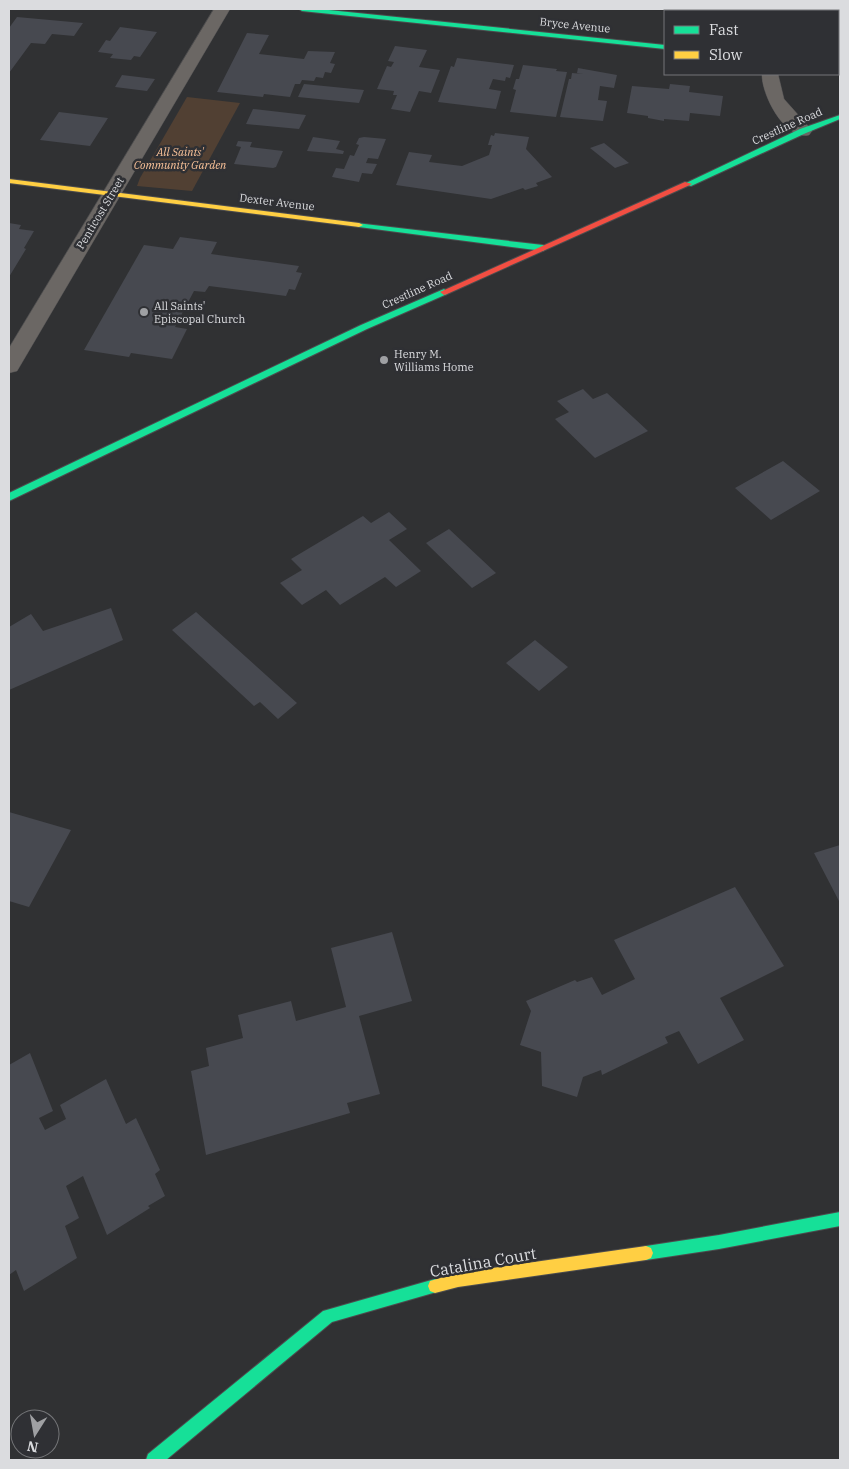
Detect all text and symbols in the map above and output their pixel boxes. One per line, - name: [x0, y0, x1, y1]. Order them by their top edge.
- legend: [664, 10, 839, 75]
- street label: Bryce Avenue: [539, 14, 611, 36]
- text: Fast: [709, 20, 739, 39]
- text: Slow: [709, 45, 743, 64]
- street label: Crestline Road: [750, 104, 825, 148]
- park label: All Saints' Community Garden: [134, 145, 227, 172]
- street label: Penticost Street: [73, 174, 127, 251]
- street label: Dexter Avenue: [239, 190, 315, 214]
- street label: Crestline Road: [380, 268, 455, 312]
- place label: All Saints' Episcopal Church: [154, 299, 245, 326]
- marker: All Saints' Episcopal Church: [138, 306, 150, 318]
- place label: Henry M. Williams Home: [394, 347, 474, 374]
- marker: Henry M. Williams Home: [378, 354, 390, 366]
- street label: Catalina Court: [428, 1243, 538, 1281]
- north arrow: [10, 1409, 60, 1459]
- text: N: [25, 1437, 40, 1457]

